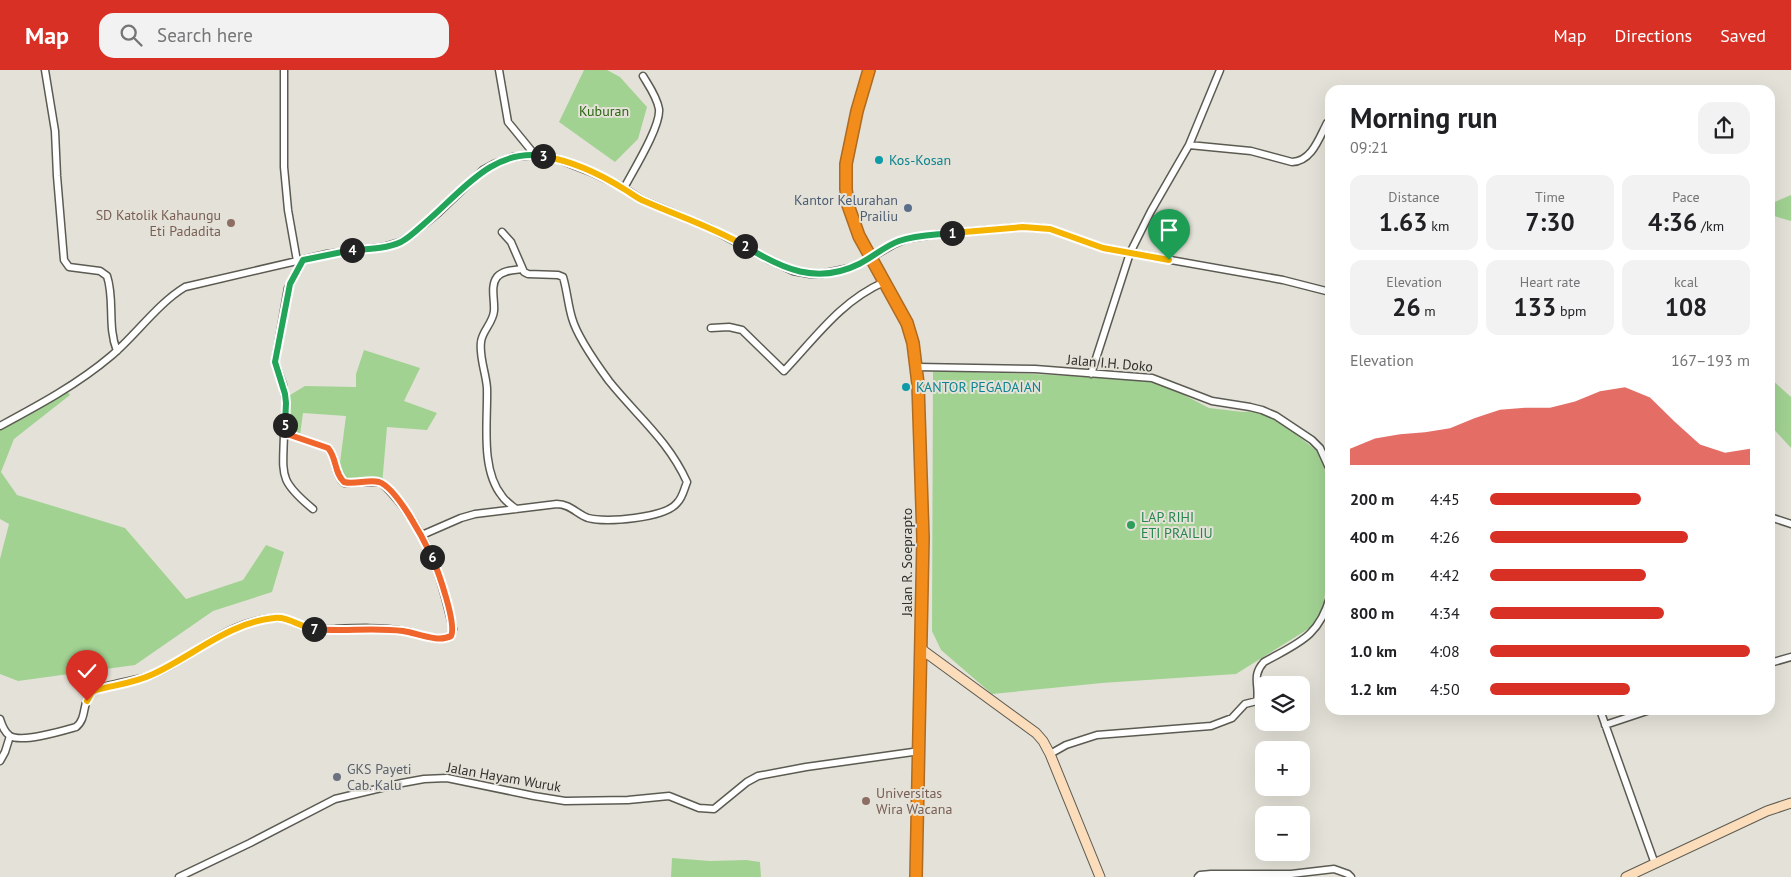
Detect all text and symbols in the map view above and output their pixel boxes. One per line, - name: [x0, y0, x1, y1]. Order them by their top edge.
- search box: [99, 13, 449, 58]
- text: Map: [25, 20, 69, 51]
- icon: search: [117, 21, 145, 49]
- text: Search here: [157, 23, 253, 47]
- text: Map: [1554, 24, 1586, 47]
- text: Directions: [1614, 24, 1692, 47]
- text: Saved: [1720, 24, 1766, 47]
- text: Morning run: [1350, 99, 1498, 136]
- park label: Kuburan: [579, 102, 629, 120]
- button: share: [1698, 102, 1750, 154]
- text: 09:21: [1350, 137, 1388, 157]
- pin: 3: [530, 144, 556, 168]
- text: 3: [540, 147, 547, 165]
- place label: Kos-Kosan: [889, 151, 951, 169]
- marker: Kos-Kosan: [873, 154, 885, 166]
- text: Distance: [1388, 188, 1440, 206]
- text: Time: [1535, 188, 1565, 206]
- text: Pace: [1672, 188, 1700, 206]
- place label: Kantor Kelurahan Prailiu: [794, 191, 898, 225]
- marker: Kantor Kelurahan Prailiu: [902, 202, 914, 214]
- place label: SD Katolik Kahaungu Eti Padadita: [96, 206, 221, 240]
- text: 1.63: [1379, 206, 1427, 238]
- text: 7:30: [1525, 206, 1575, 238]
- text: 4:36: [1648, 206, 1697, 238]
- pin: [1148, 209, 1190, 260]
- icon: arrive: [1155, 216, 1183, 244]
- marker: SD Katolik Kahaungu Eti Padadita: [225, 217, 237, 229]
- text: km: [1427, 217, 1449, 235]
- text: /km: [1697, 217, 1724, 235]
- pin: 1: [940, 220, 964, 246]
- text: 1: [949, 224, 956, 242]
- pin: 2: [732, 234, 758, 258]
- text: 2: [742, 237, 749, 255]
- pin: 4: [340, 238, 364, 262]
- text: 4: [349, 241, 356, 259]
- text: Elevation: [1386, 273, 1442, 291]
- text: Heart rate: [1520, 273, 1580, 291]
- text: kcal: [1674, 273, 1698, 291]
- text: 26: [1392, 291, 1421, 323]
- text: 133: [1514, 291, 1556, 323]
- text: 108: [1665, 291, 1707, 323]
- text: m: [1421, 302, 1436, 320]
- text: bpm: [1556, 302, 1586, 320]
- street label: Jalan I.H. Doko: [1065, 350, 1154, 376]
- text: Elevation: [1350, 350, 1414, 370]
- text: 167–193 m: [1671, 350, 1750, 370]
- place label: KANTOR PEGADAIAN: [916, 378, 1041, 396]
- marker: KANTOR PEGADAIAN: [900, 381, 912, 393]
- pin: 5: [272, 412, 298, 438]
- text: 5: [282, 416, 289, 434]
- text: 200 m: [1350, 489, 1394, 509]
- text: 4:45: [1430, 489, 1460, 509]
- street label: Jalan R. Soeprapto: [898, 508, 916, 617]
- place label: LAP. RIHI ETI PRAILIU: [1141, 508, 1213, 542]
- marker: LAP. RIHI ETI PRAILIU: [1125, 519, 1137, 531]
- text: 400 m: [1350, 527, 1394, 547]
- text: 4:26: [1430, 527, 1460, 547]
- pin: 6: [420, 544, 444, 570]
- text: 6: [429, 548, 436, 566]
- text: 600 m: [1350, 565, 1394, 585]
- text: 4:42: [1430, 565, 1460, 585]
- text: 800 m: [1350, 603, 1394, 623]
- text: 4:34: [1430, 603, 1460, 623]
- pin: 7: [302, 616, 326, 642]
- text: 7: [311, 620, 318, 638]
- text: 1.0 km: [1350, 641, 1397, 661]
- text: 4:08: [1430, 641, 1460, 661]
- pin: [66, 650, 108, 701]
- icon: check: [73, 657, 101, 685]
- map controls: [1255, 676, 1310, 861]
- button: layers: [1255, 676, 1310, 731]
- text: 1.2 km: [1350, 679, 1397, 699]
- text: 4:50: [1430, 679, 1460, 699]
- button: +: [1255, 741, 1310, 796]
- street label: Jalan Hayam Wuruk: [444, 758, 563, 796]
- place label: GKS Payeti Cab. Kalu: [347, 760, 412, 794]
- marker: GKS Payeti Cab. Kalu: [331, 771, 343, 783]
- place label: Universitas Wira Wacana: [876, 784, 952, 818]
- marker: Universitas Wira Wacana: [860, 795, 872, 807]
- button: −: [1255, 806, 1310, 861]

